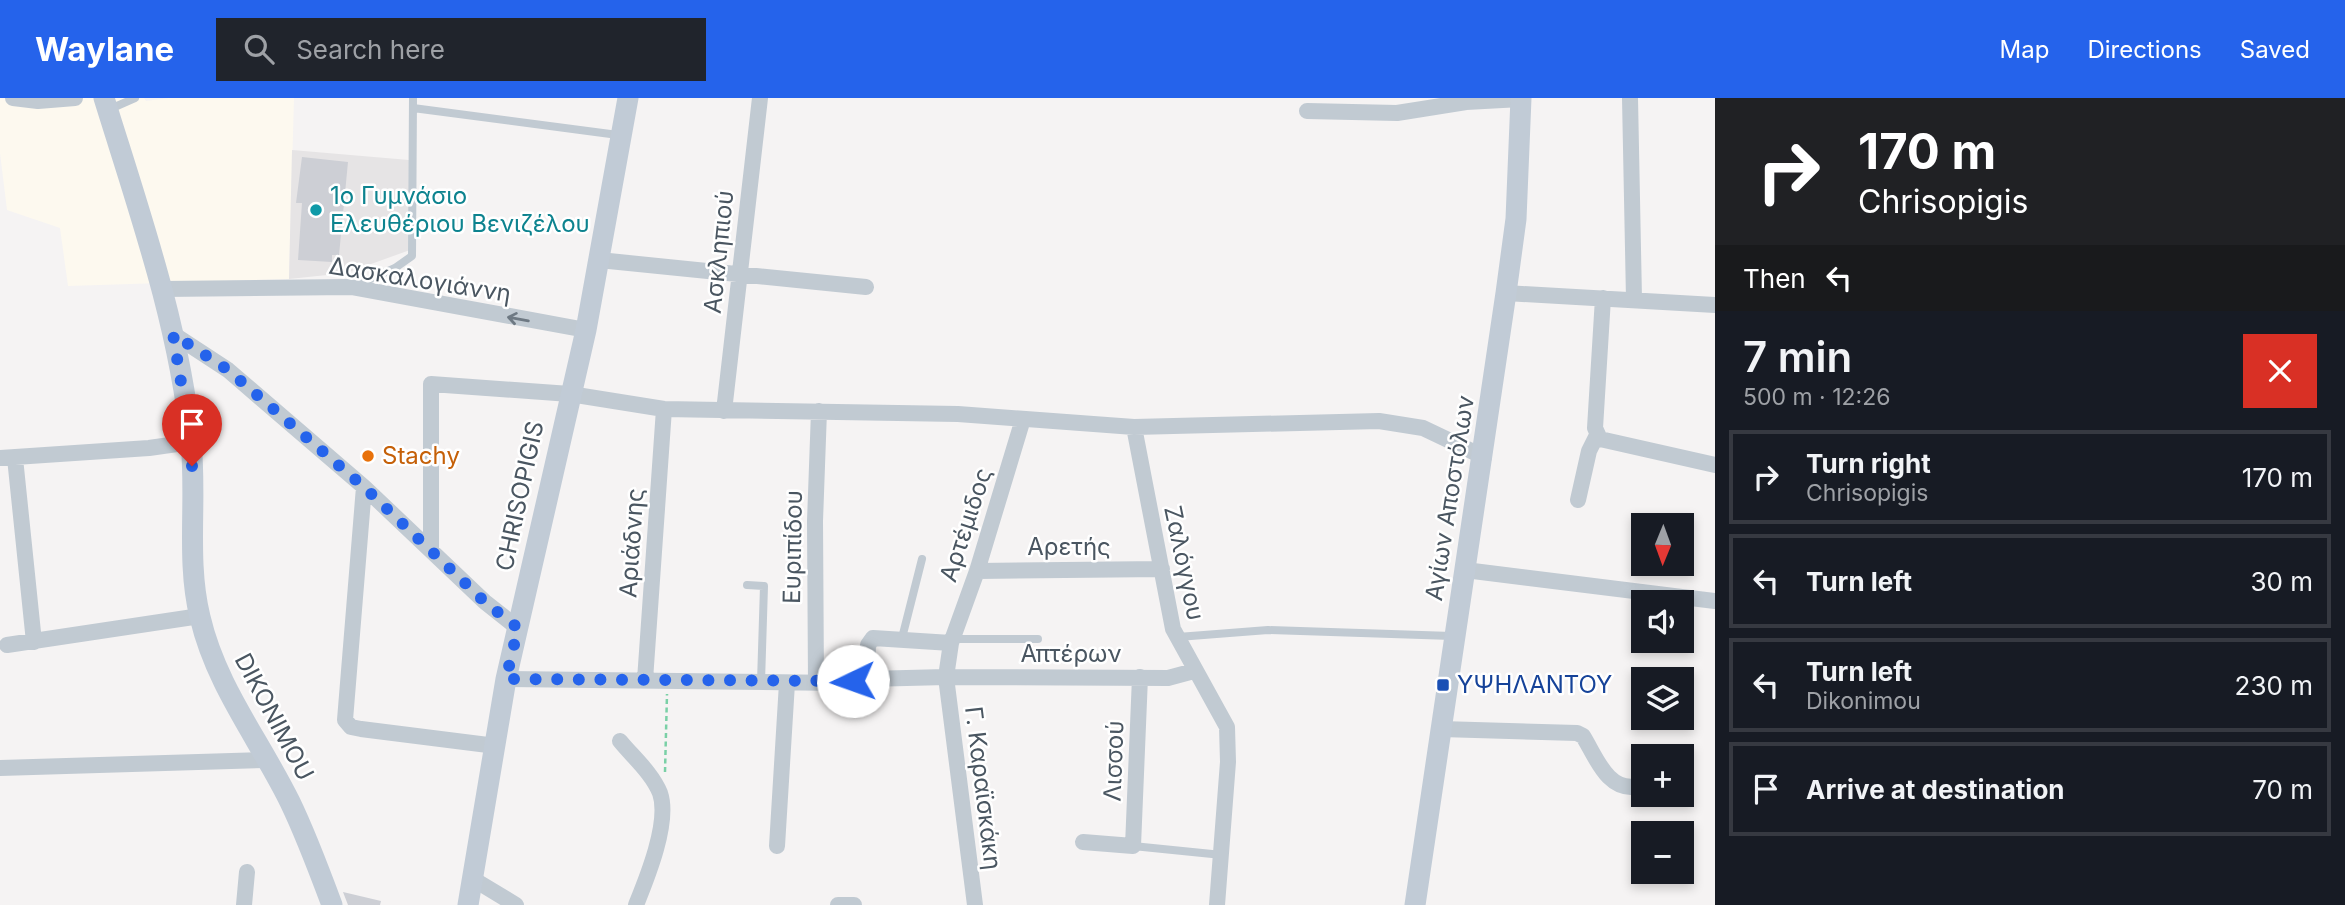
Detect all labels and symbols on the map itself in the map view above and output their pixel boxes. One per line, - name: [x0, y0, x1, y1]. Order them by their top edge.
- place label: 1ο Γυμνάσιο Ελευθέριου Βενιζέλου: [330, 181, 590, 238]
- street label: Ασκληπιού: [698, 189, 739, 315]
- marker: 1ο Γυμνάσιο Ελευθέριου Βενιζέλου: [308, 202, 324, 218]
- street label: Δασκαλογιάννη: [327, 251, 513, 308]
- one-way arrow: [507, 312, 530, 325]
- street label: Αγίων Αποστόλων: [1419, 393, 1480, 603]
- pin: [162, 394, 222, 466]
- street label: CHRISOPIGIS: [489, 418, 550, 574]
- place label: Stachy: [382, 441, 460, 470]
- marker: Stachy: [360, 448, 376, 464]
- street label: Αρτέμιδος: [933, 464, 998, 585]
- street label: Αριάδνης: [613, 487, 650, 599]
- street label: Ευριπίδου: [777, 490, 808, 604]
- street label: Ζαλόγγου: [1158, 503, 1211, 623]
- north arrow: [1631, 513, 1694, 576]
- street label: Αρετής: [1027, 532, 1111, 561]
- street label: Απτέρων: [1020, 639, 1122, 668]
- position arrow: [816, 644, 890, 718]
- street label: DIKONIMOU: [229, 648, 320, 785]
- place label: ΥΨΗΛΑΝΤΟΥ: [1457, 670, 1612, 699]
- marker: ΥΨΗΛΑΝΤΟΥ: [1435, 677, 1451, 693]
- street label: Γ. Καραϊσκάκη: [959, 705, 1008, 871]
- street label: Λισσού: [1098, 720, 1129, 802]

